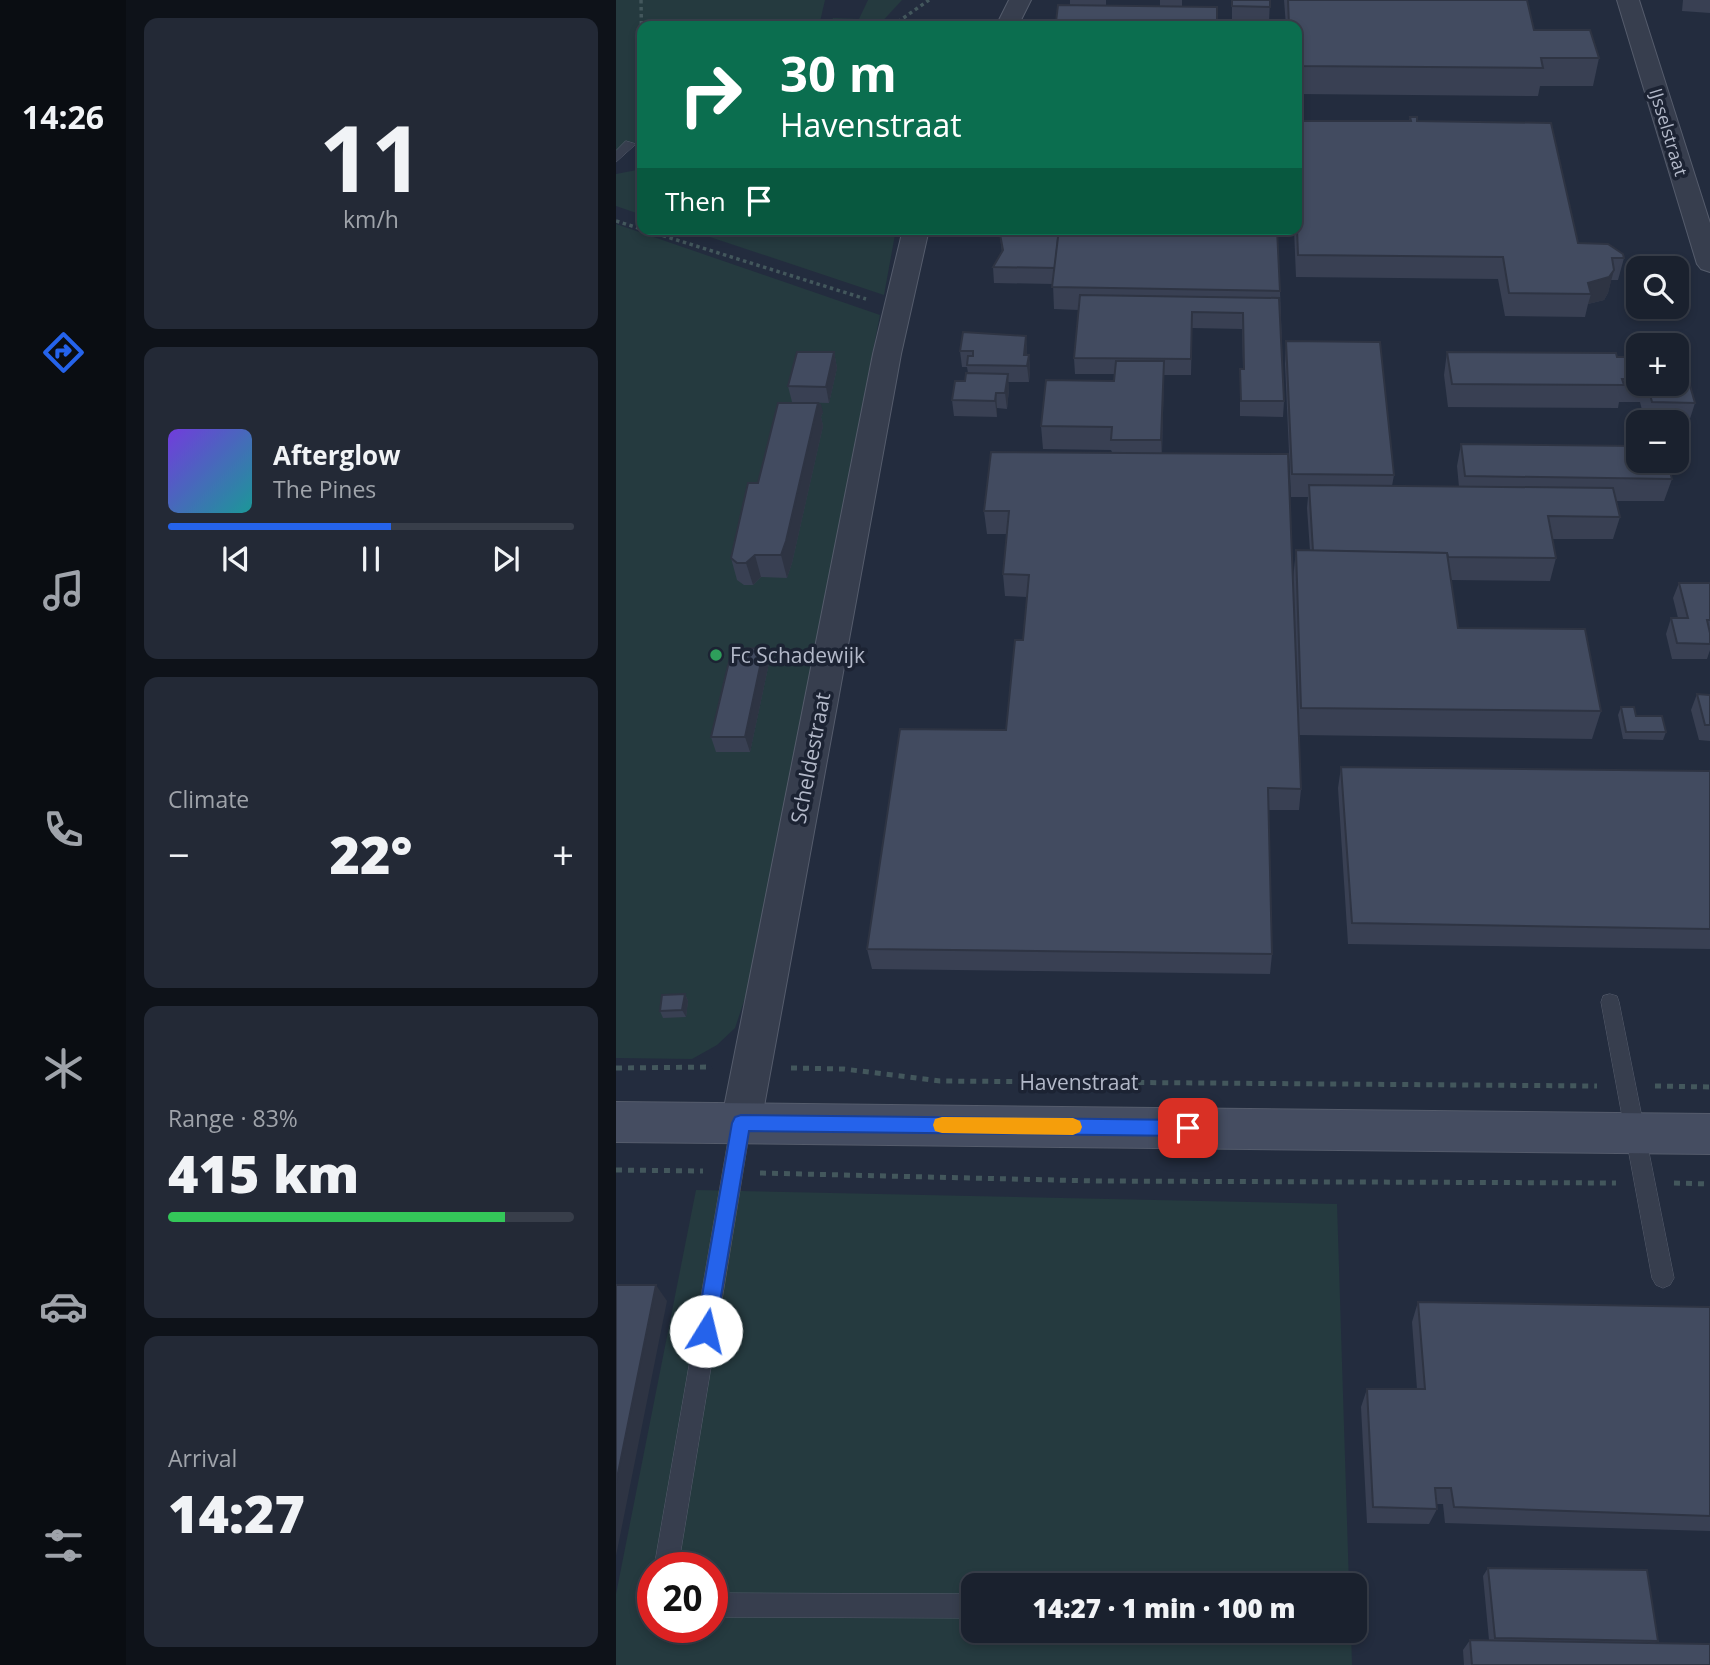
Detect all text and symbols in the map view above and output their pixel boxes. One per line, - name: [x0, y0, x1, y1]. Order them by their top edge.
- text: 30 m: [780, 40, 897, 106]
- icon: right: [665, 49, 756, 140]
- street label: IJsselstraat: [1644, 85, 1694, 179]
- text: 14:26: [22, 95, 104, 138]
- text: 11: [319, 95, 423, 219]
- text: Havenstraat: [780, 103, 962, 146]
- icon: arrive: [740, 182, 778, 220]
- text: Then: [665, 183, 726, 219]
- text: km/h: [343, 203, 399, 235]
- map controls: [1626, 256, 1689, 473]
- button: search: [1626, 256, 1689, 319]
- icon: directions: [39, 328, 88, 377]
- button: +: [1626, 333, 1689, 396]
- button: −: [1626, 410, 1689, 473]
- text: Afterglow: [273, 437, 400, 473]
- text: The Pines: [273, 473, 376, 505]
- icon: previous: [217, 540, 255, 578]
- icon: pause: [352, 540, 390, 578]
- icon: next: [487, 540, 525, 578]
- icon: music: [39, 566, 88, 615]
- place label: Fc Schadewijk: [730, 641, 865, 669]
- marker: Fc Schadewijk: [708, 647, 724, 663]
- street label: Scheldestraat: [784, 690, 836, 826]
- text: Climate: [168, 783, 249, 815]
- icon: phone: [39, 805, 88, 854]
- text: 22°: [330, 818, 412, 889]
- text: −: [168, 828, 190, 880]
- text: +: [552, 828, 574, 880]
- icon: climate: [39, 1044, 88, 1093]
- street label: Havenstraat: [1019, 1068, 1139, 1096]
- pin: [1158, 1098, 1218, 1158]
- text: Range · 83%: [168, 1102, 298, 1134]
- icon: arrive: [1169, 1109, 1207, 1147]
- text: 415 km: [168, 1137, 359, 1208]
- icon: car: [39, 1282, 88, 1331]
- position arrow: [669, 1294, 743, 1368]
- text: Arrival: [168, 1442, 237, 1474]
- text: 14:27: [168, 1477, 305, 1548]
- icon: filters: [39, 1521, 88, 1570]
- speed limit sign: 20: [637, 1552, 728, 1643]
- text: 14:27 · 1 min · 100 m: [1033, 1590, 1295, 1626]

